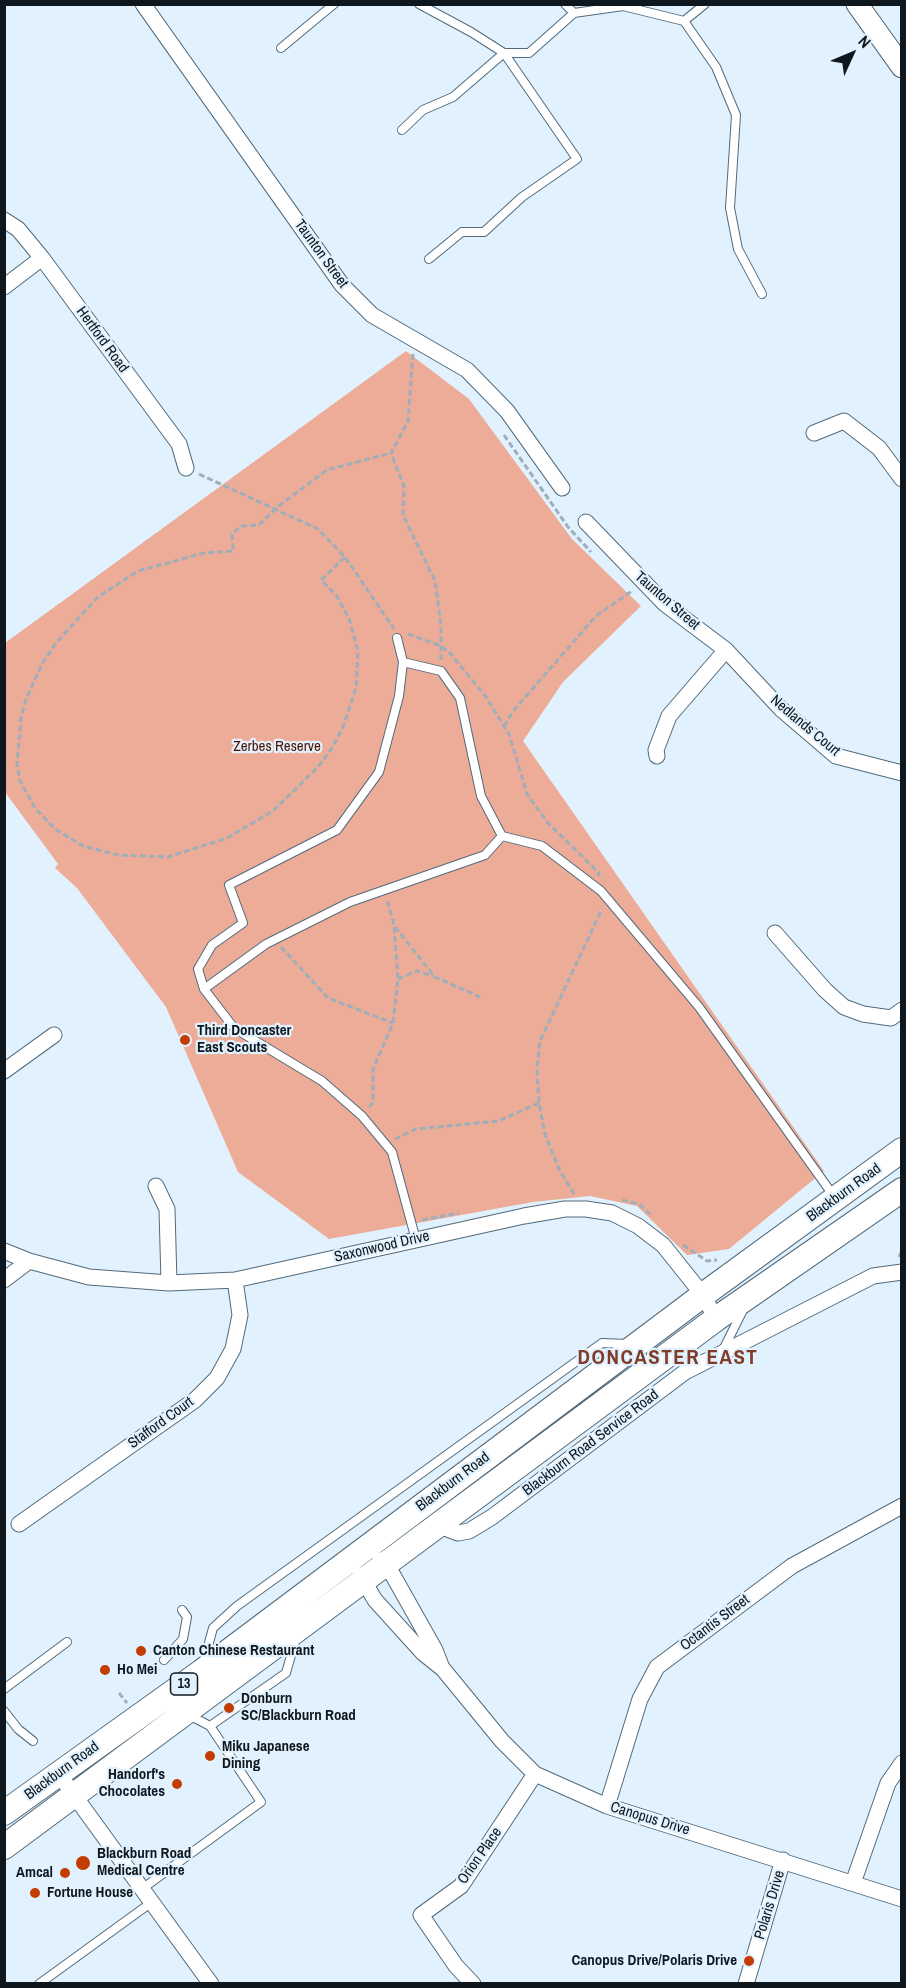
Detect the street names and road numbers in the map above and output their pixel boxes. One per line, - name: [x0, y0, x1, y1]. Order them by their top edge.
- street label: Taunton Street: [290, 216, 352, 292]
- street label: Hertford Road: [72, 303, 132, 377]
- street label: Taunton Street: [631, 568, 703, 634]
- street label: Nedlands Court: [766, 692, 844, 760]
- street label: Blackburn Road: [803, 1160, 885, 1226]
- street label: Saxonwood Drive: [333, 1227, 431, 1267]
- street label: Blackburn Road Service Road: [520, 1386, 662, 1500]
- street label: Stafford Court: [125, 1393, 197, 1453]
- street label: Blackburn Road: [413, 1448, 493, 1516]
- street label: Octantis Street: [677, 1591, 753, 1655]
- road number: 13: [170, 1673, 198, 1695]
- street label: Blackburn Road: [21, 1738, 103, 1804]
- street label: Canopus Drive: [608, 1798, 692, 1840]
- street label: Orion Place: [454, 1824, 506, 1888]
- street label: Polaris Drive: [751, 1868, 789, 1942]

